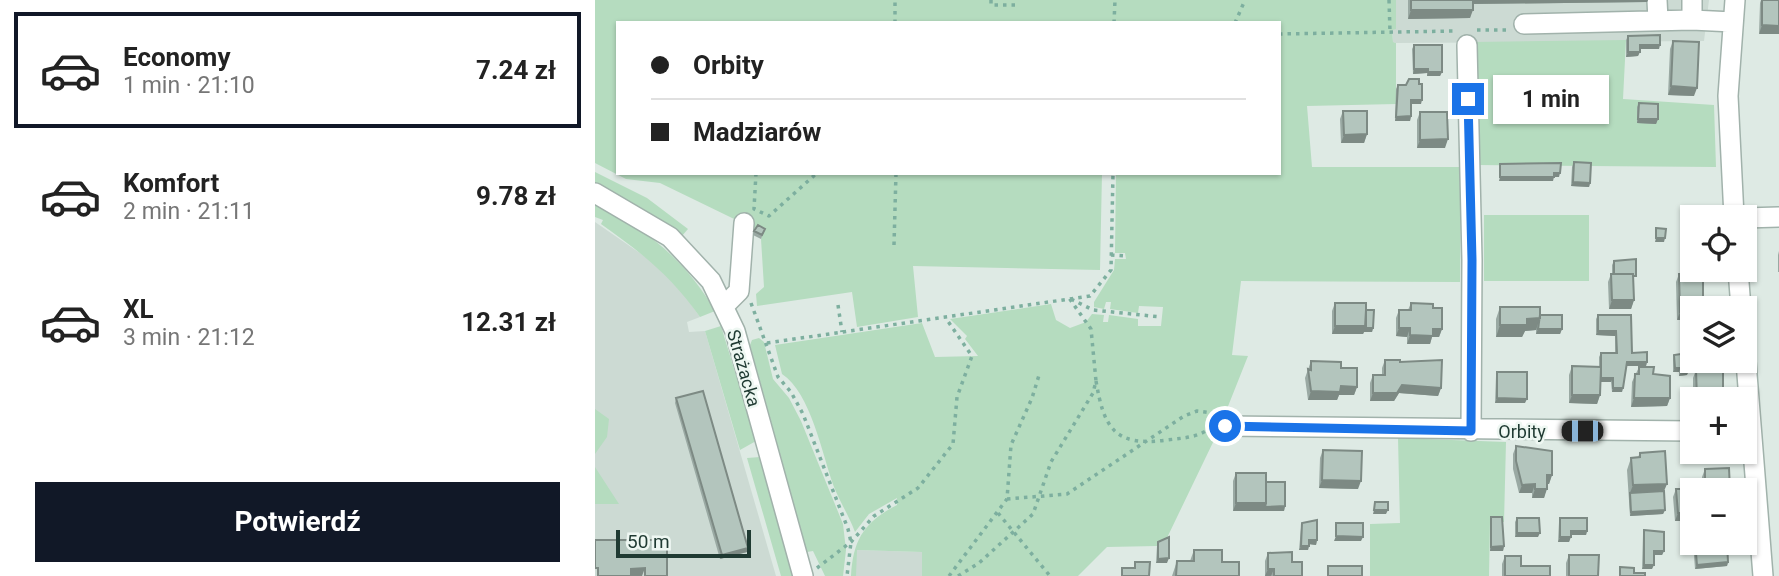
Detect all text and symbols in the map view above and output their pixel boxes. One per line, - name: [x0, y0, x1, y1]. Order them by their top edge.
- icon: car: [39, 39, 102, 102]
- text: Economy: [123, 42, 230, 72]
- text: Orbity: [693, 50, 764, 80]
- text: 7.24 zł: [476, 55, 556, 85]
- text: 1 min · 21:10: [123, 72, 255, 99]
- callout: 1 min: [1493, 74, 1608, 124]
- route end: [1452, 83, 1484, 115]
- text: 1 min: [1522, 86, 1580, 113]
- text: Madziarów: [693, 117, 821, 147]
- icon: car: [39, 165, 102, 228]
- text: Komfort: [123, 168, 219, 198]
- text: 9.78 zł: [476, 181, 556, 211]
- text: 2 min · 21:11: [123, 198, 255, 225]
- map controls: [1680, 205, 1757, 555]
- button: locate: [1680, 205, 1757, 282]
- icon: car: [39, 291, 102, 354]
- text: XL: [123, 294, 154, 324]
- button: layers: [1680, 296, 1757, 373]
- text: 12.31 zł: [461, 307, 556, 337]
- text: 3 min · 21:12: [123, 324, 255, 351]
- street label: Strażacka: [723, 327, 765, 409]
- button: +: [1680, 387, 1757, 464]
- route start: [1209, 410, 1241, 442]
- street label: Orbity: [1498, 421, 1546, 442]
- car: [1562, 421, 1604, 442]
- button: −: [1680, 478, 1757, 555]
- button: Potwierdź: [35, 482, 560, 562]
- scale bar: [616, 527, 751, 559]
- text: 50 m: [627, 530, 670, 553]

